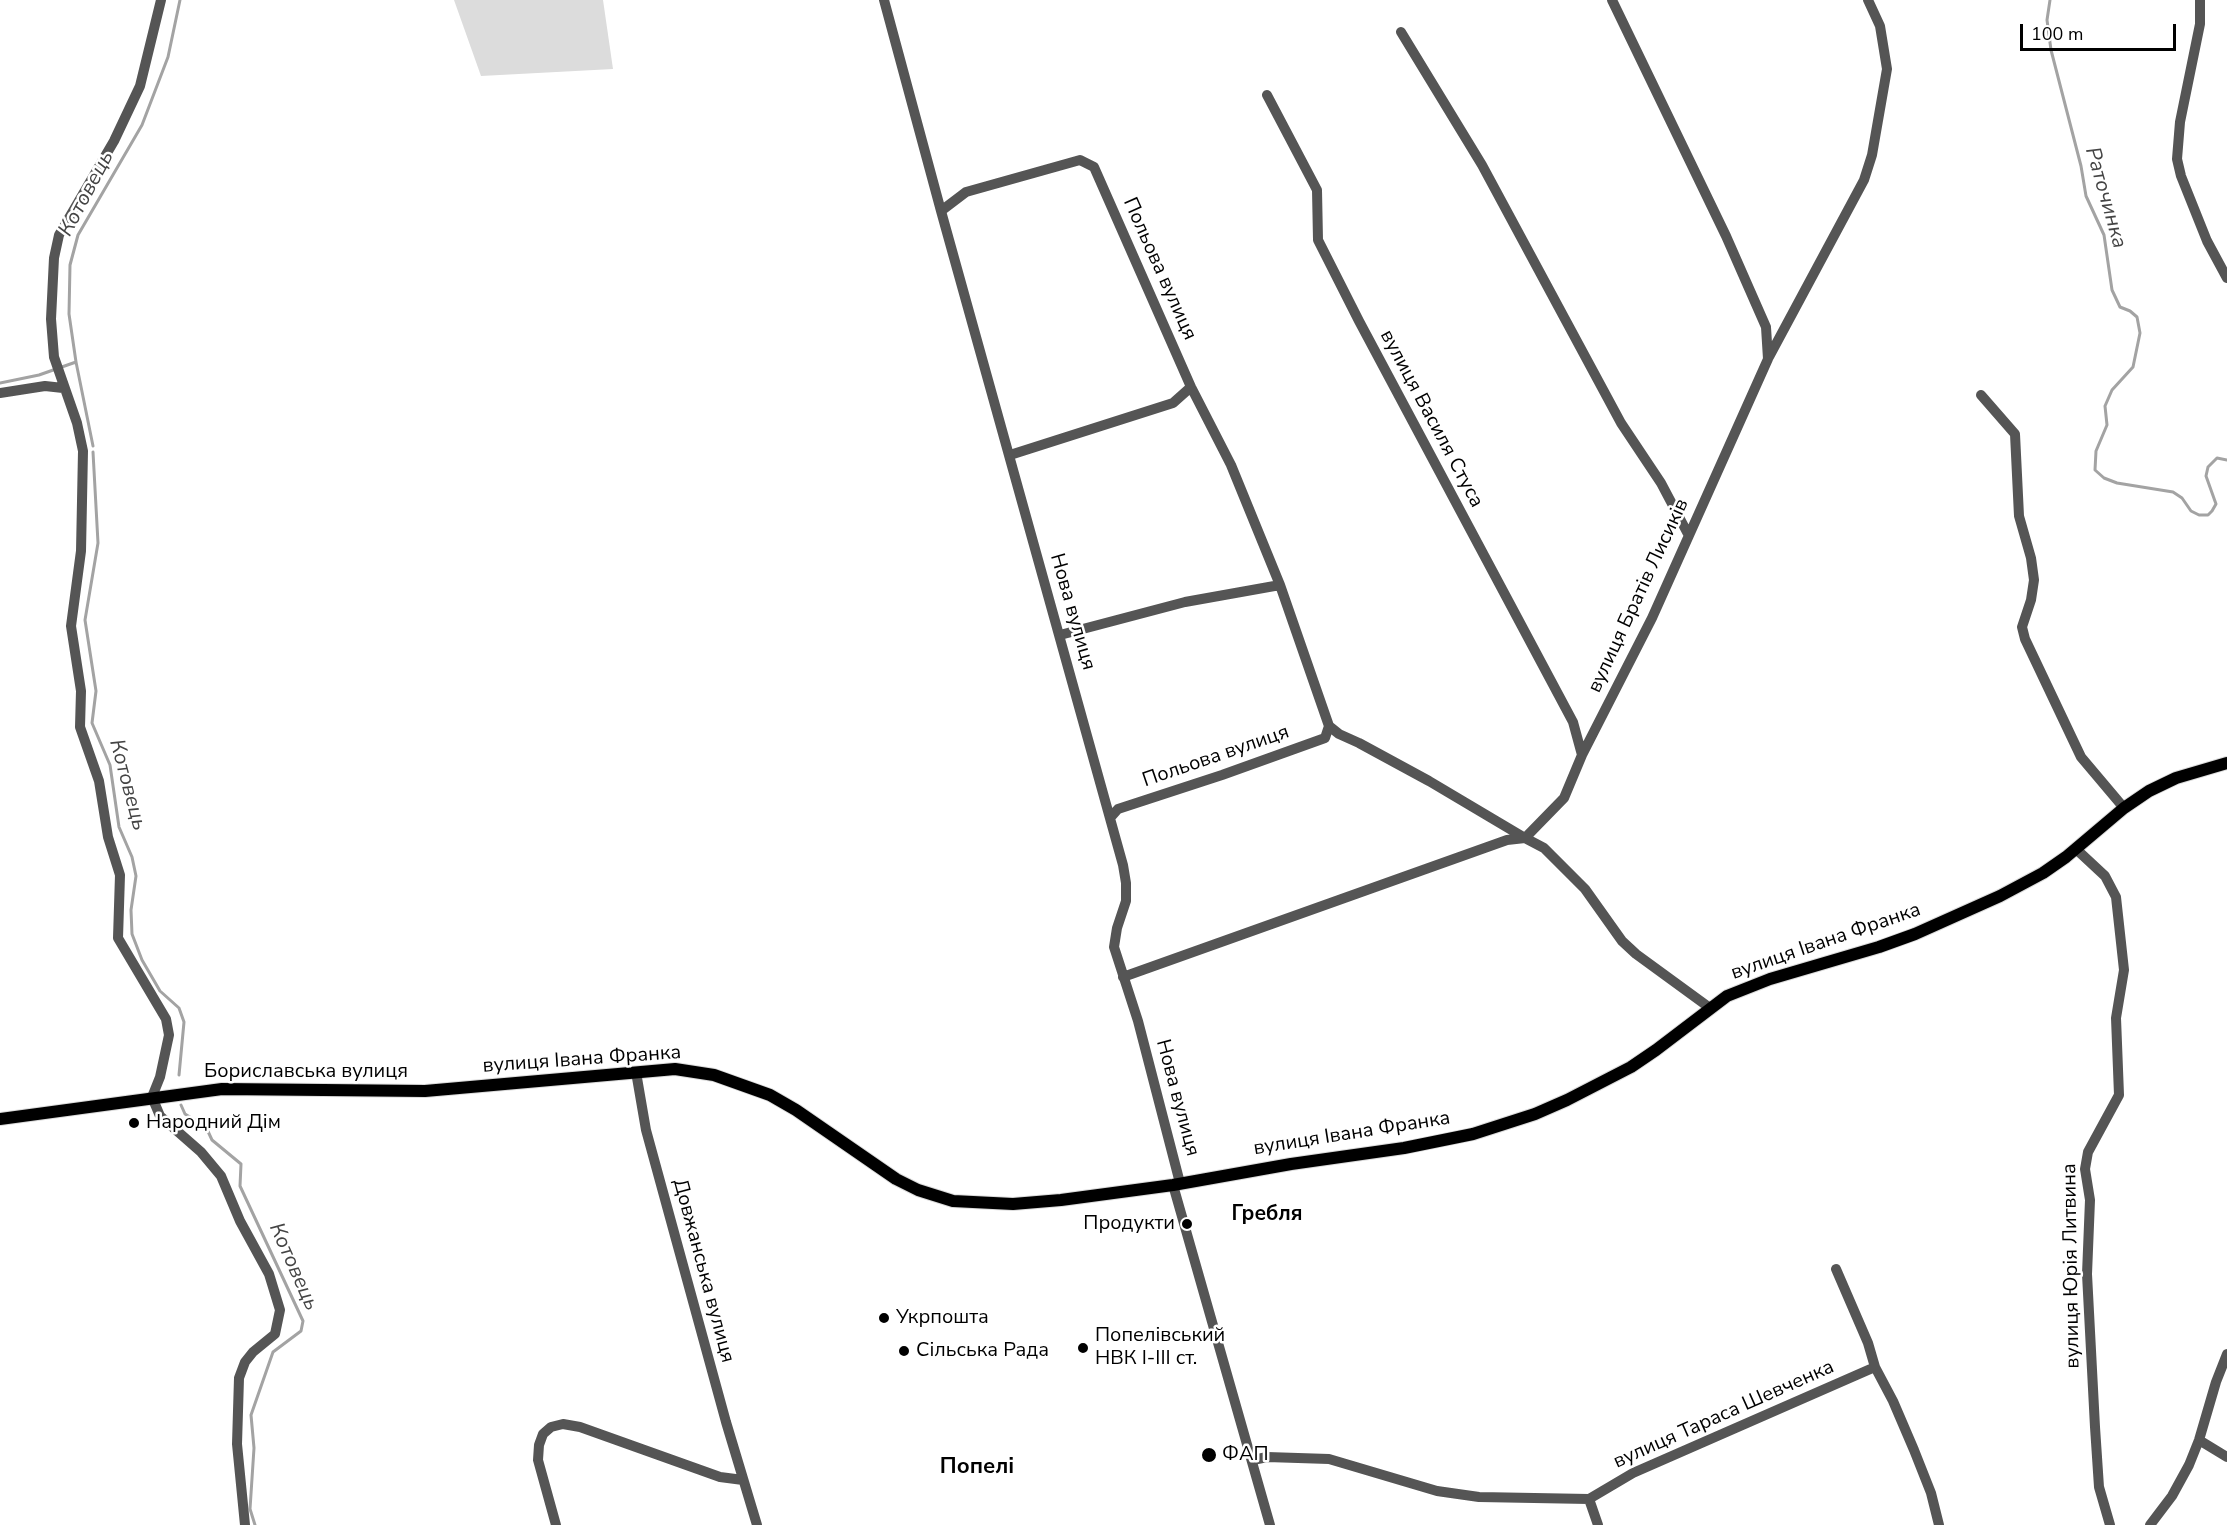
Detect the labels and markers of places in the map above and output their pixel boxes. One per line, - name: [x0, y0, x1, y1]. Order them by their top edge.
- place label: Народний Дім: [146, 1111, 281, 1135]
- marker: Народний Дім: [127, 1116, 141, 1130]
- place label: Продукти: [1083, 1212, 1175, 1236]
- marker: Продукти: [1180, 1217, 1194, 1231]
- place label: Укрпошта: [896, 1306, 989, 1330]
- marker: Укрпошта: [877, 1311, 891, 1325]
- place label: Попелівський НВК І-ІІІ ст.: [1095, 1324, 1225, 1371]
- place label: Сільська Рада: [916, 1339, 1049, 1363]
- marker: Попелівський НВК І-ІІІ ст.: [1076, 1341, 1090, 1355]
- marker: Сільська Рада: [897, 1344, 911, 1358]
- place label: ФАП: [1222, 1443, 1269, 1467]
- marker: ФАП: [1200, 1446, 1218, 1464]

